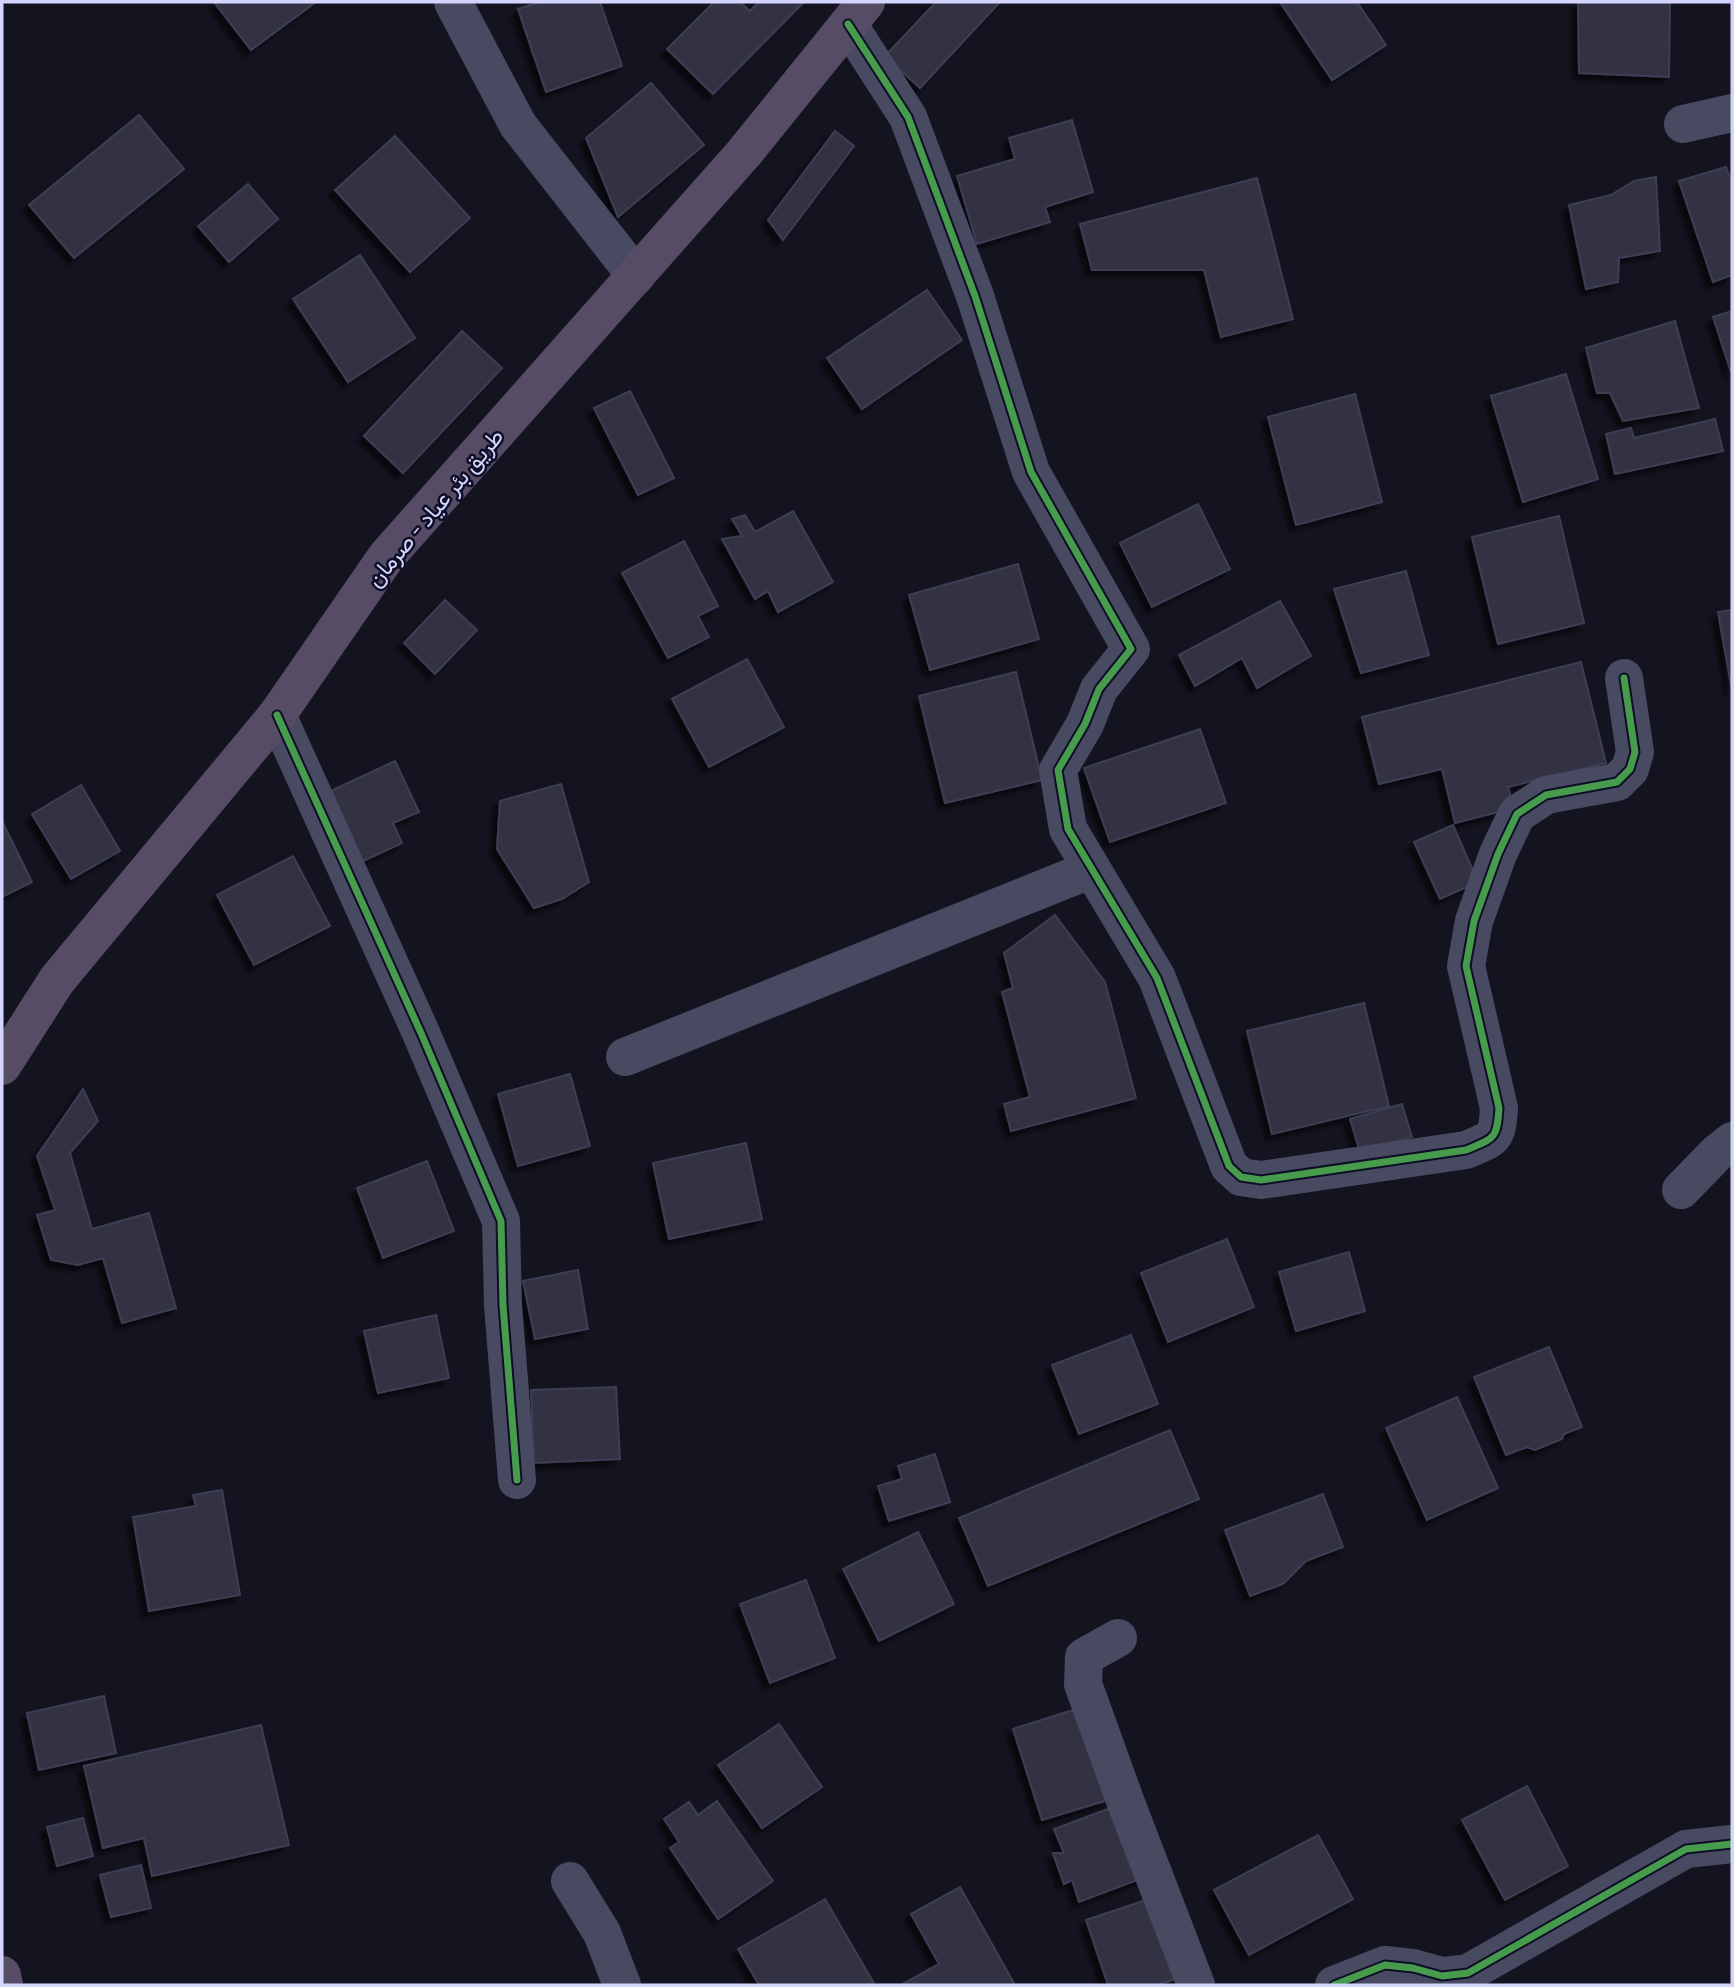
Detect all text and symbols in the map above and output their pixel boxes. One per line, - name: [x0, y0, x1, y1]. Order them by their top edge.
- street label: طريق بئر عياد - صرمان: [358, 421, 510, 593]

